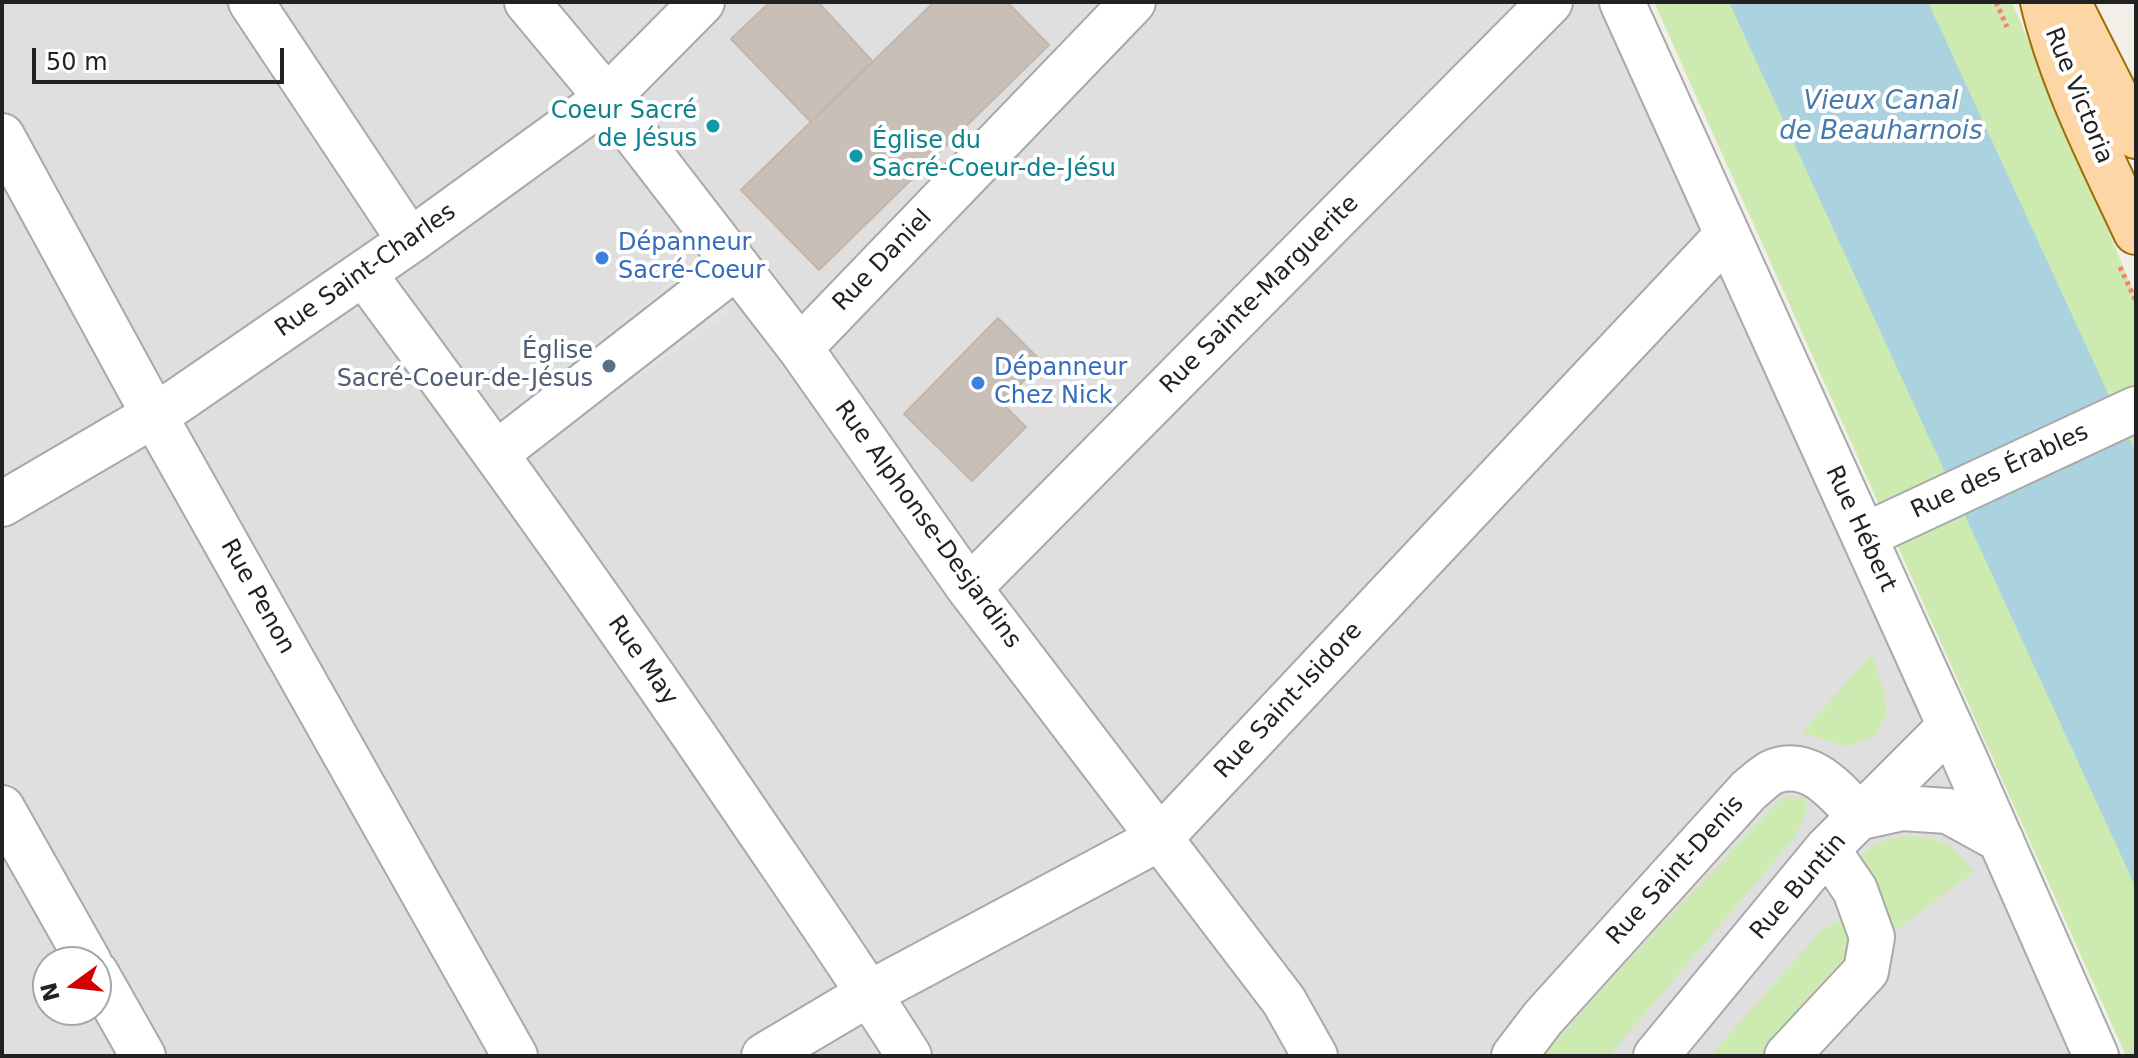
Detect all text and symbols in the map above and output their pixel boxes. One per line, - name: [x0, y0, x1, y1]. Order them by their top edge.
- street label: Rue Victoria: [2038, 24, 2118, 168]
- scale bar: [36, 32, 288, 82]
- text: 50 m: [46, 48, 108, 76]
- water label: Vieux Canal de Beauharnois: [1779, 86, 1983, 148]
- place label: Coeur Sacré de Jésus: [551, 98, 697, 154]
- marker: Coeur Sacré de Jésus: [704, 117, 722, 135]
- place label: Église du Sacré-Coeur-de-Jésu: [872, 128, 1116, 184]
- marker: Église du Sacré-Coeur-de-Jésu: [847, 147, 865, 165]
- street label: Rue Sainte-Marguerite: [1155, 190, 1365, 400]
- street label: Rue Saint-Charles: [270, 198, 462, 344]
- street label: Rue Daniel: [828, 204, 938, 318]
- place label: Dépanneur Sacré-Coeur: [618, 230, 765, 286]
- marker: Dépanneur Sacré-Coeur: [593, 249, 611, 267]
- place label: Église Sacré-Coeur-de-Jésus: [337, 338, 593, 394]
- place label: Dépanneur Chez Nick: [994, 355, 1127, 411]
- marker: Église Sacré-Coeur-de-Jésus: [600, 357, 618, 375]
- marker: Dépanneur Chez Nick: [969, 374, 987, 392]
- street label: Rue Alphonse-Desjardins: [828, 396, 1026, 654]
- street label: Rue des Érables: [1907, 418, 2093, 526]
- street label: Rue Hébert: [1818, 462, 1902, 596]
- street label: Rue Penon: [214, 535, 300, 659]
- street label: Rue May: [601, 611, 683, 711]
- street label: Rue Saint-Isidore: [1209, 617, 1369, 785]
- street label: Rue Saint-Denis: [1601, 790, 1751, 952]
- street label: Rue Buntin: [1745, 828, 1853, 946]
- north arrow: [32, 946, 112, 1026]
- text: N: [36, 980, 65, 1004]

